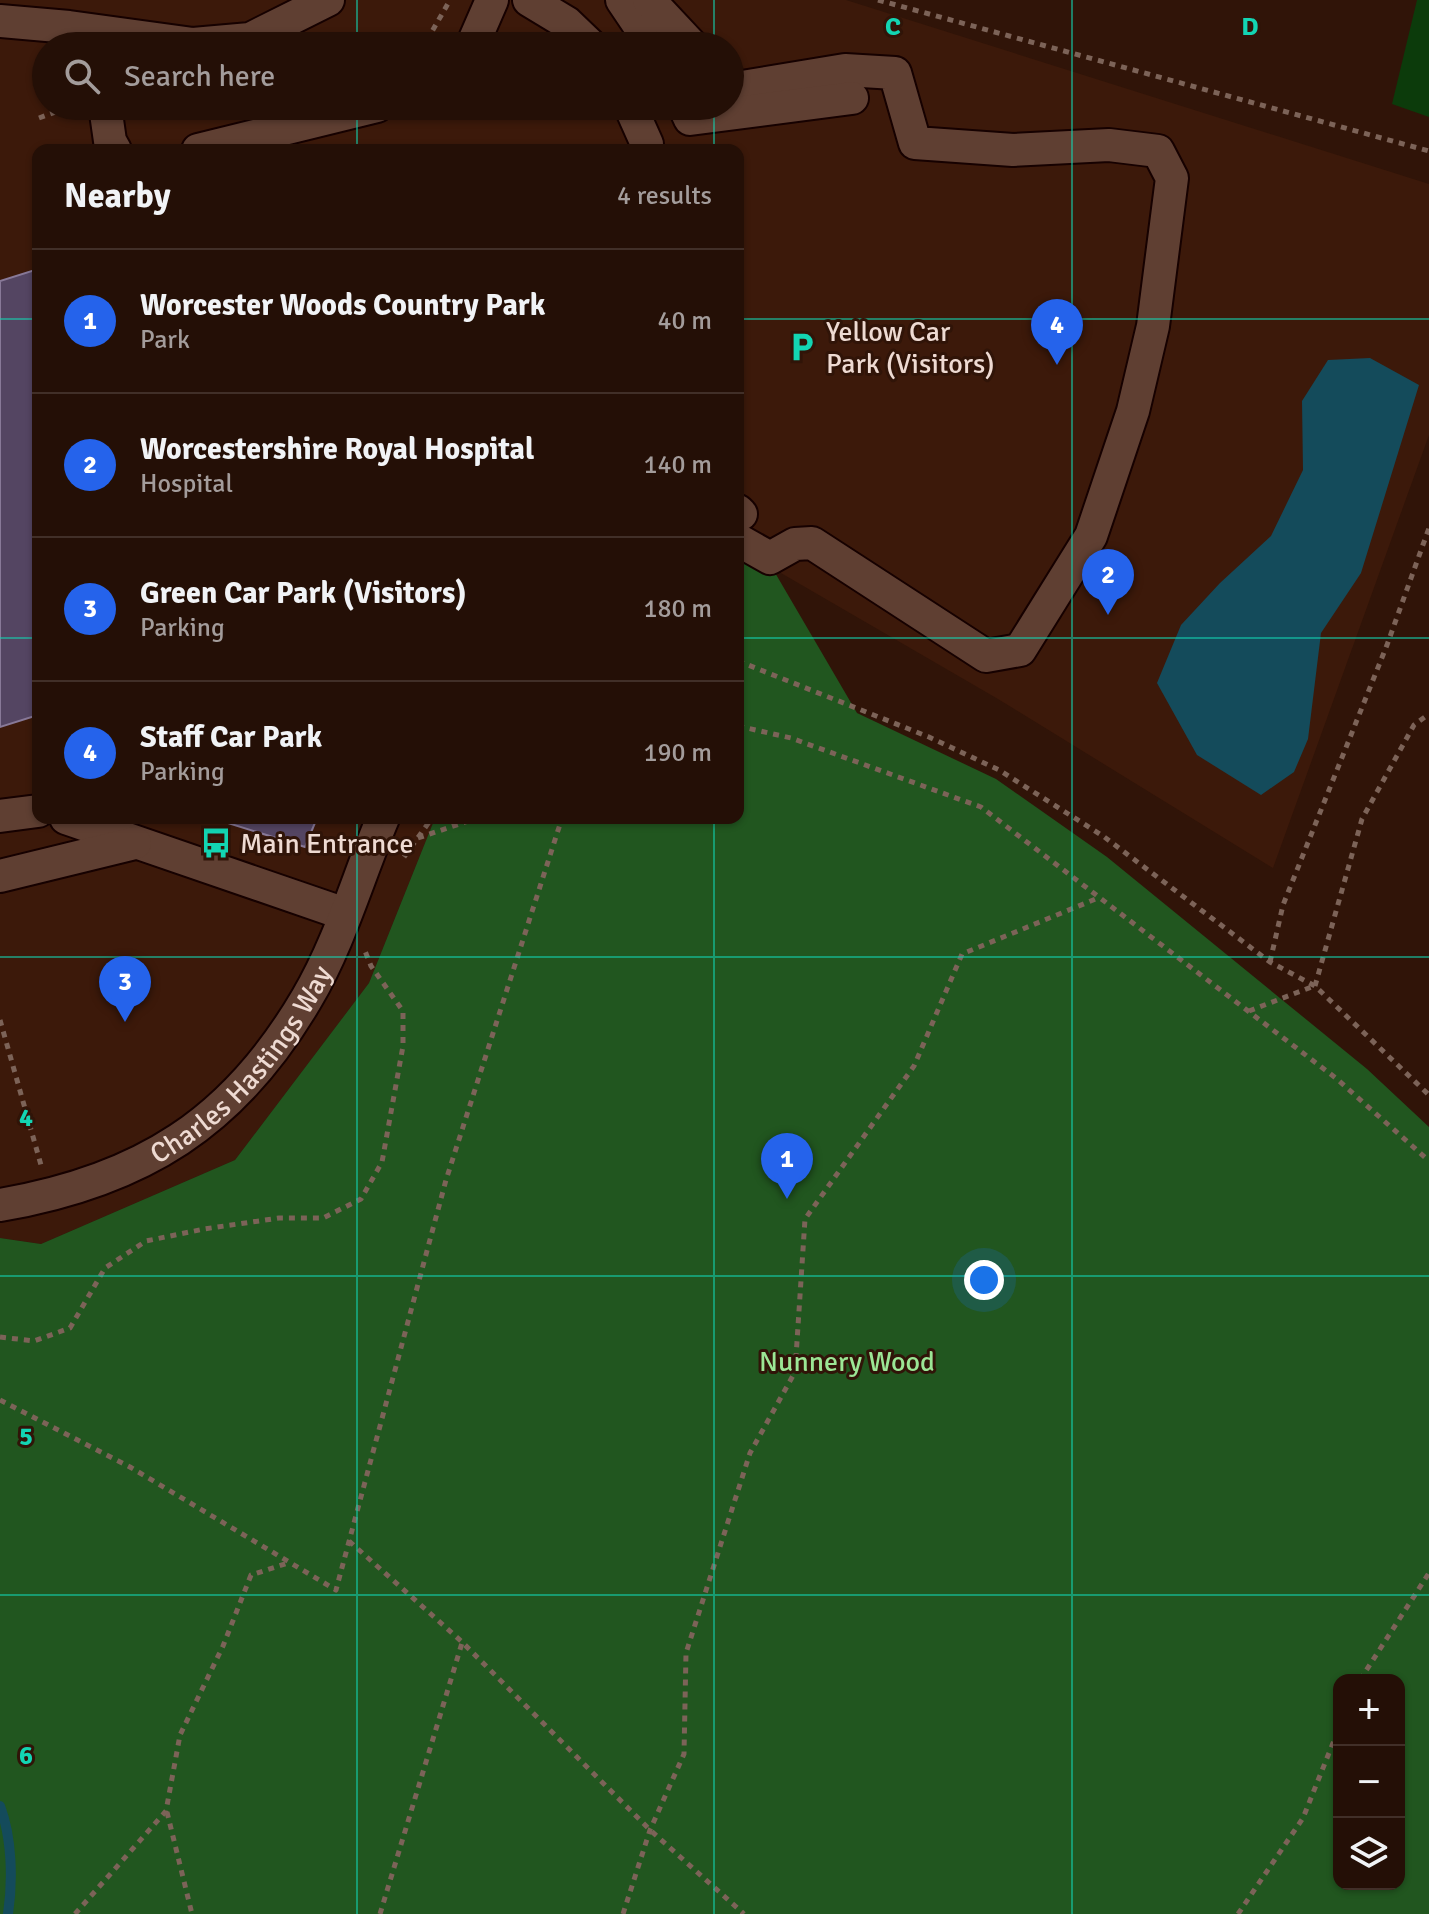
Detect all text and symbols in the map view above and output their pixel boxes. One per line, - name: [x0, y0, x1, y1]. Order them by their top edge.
- text: C: [885, 11, 901, 43]
- text: D: [1241, 11, 1259, 43]
- search box: [32, 32, 744, 120]
- icon: search: [60, 54, 104, 98]
- text: Search here: [124, 58, 275, 95]
- text: Nearby: [64, 175, 171, 217]
- text: 4 results: [617, 180, 712, 212]
- text: Worcester Woods Country Park: [140, 287, 545, 324]
- pin: 4: [1031, 299, 1083, 365]
- text: 1: [83, 305, 97, 337]
- text: 40 m: [657, 305, 712, 337]
- place label: Yellow Car Park (Visitors): [826, 315, 995, 381]
- text: Park: [140, 324, 190, 356]
- parking icon: Yellow Car Park (Visitors): [785, 330, 819, 364]
- text: Worcestershire Royal Hospital: [140, 431, 534, 468]
- text: 2: [83, 449, 97, 481]
- text: 140 m: [643, 449, 712, 481]
- text: Hospital: [140, 468, 233, 500]
- pin: 2: [1082, 549, 1134, 615]
- text: Green Car Park (Visitors): [140, 575, 466, 612]
- text: 3: [83, 593, 97, 625]
- text: 180 m: [643, 593, 712, 625]
- text: Parking: [140, 612, 225, 644]
- text: Staff Car Park: [140, 719, 322, 756]
- text: 4: [83, 737, 97, 769]
- text: 190 m: [643, 737, 712, 769]
- text: Parking: [140, 756, 225, 788]
- bus stop icon: Main Entrance: [199, 826, 233, 860]
- place label: Main Entrance: [240, 827, 413, 861]
- pin: 3: [99, 956, 151, 1022]
- street label: Charles Hastings Way: [144, 960, 339, 1171]
- text: 4: [19, 1102, 33, 1134]
- pin: 1: [761, 1133, 813, 1199]
- your location: [964, 1260, 1004, 1300]
- park label: Nunnery Wood: [759, 1345, 935, 1379]
- text: 5: [19, 1421, 33, 1453]
- map controls: [1333, 1674, 1405, 1890]
- button: +: [1333, 1674, 1405, 1746]
- text: 6: [19, 1740, 33, 1772]
- button: −: [1333, 1746, 1405, 1818]
- button: layers: [1333, 1818, 1405, 1890]

